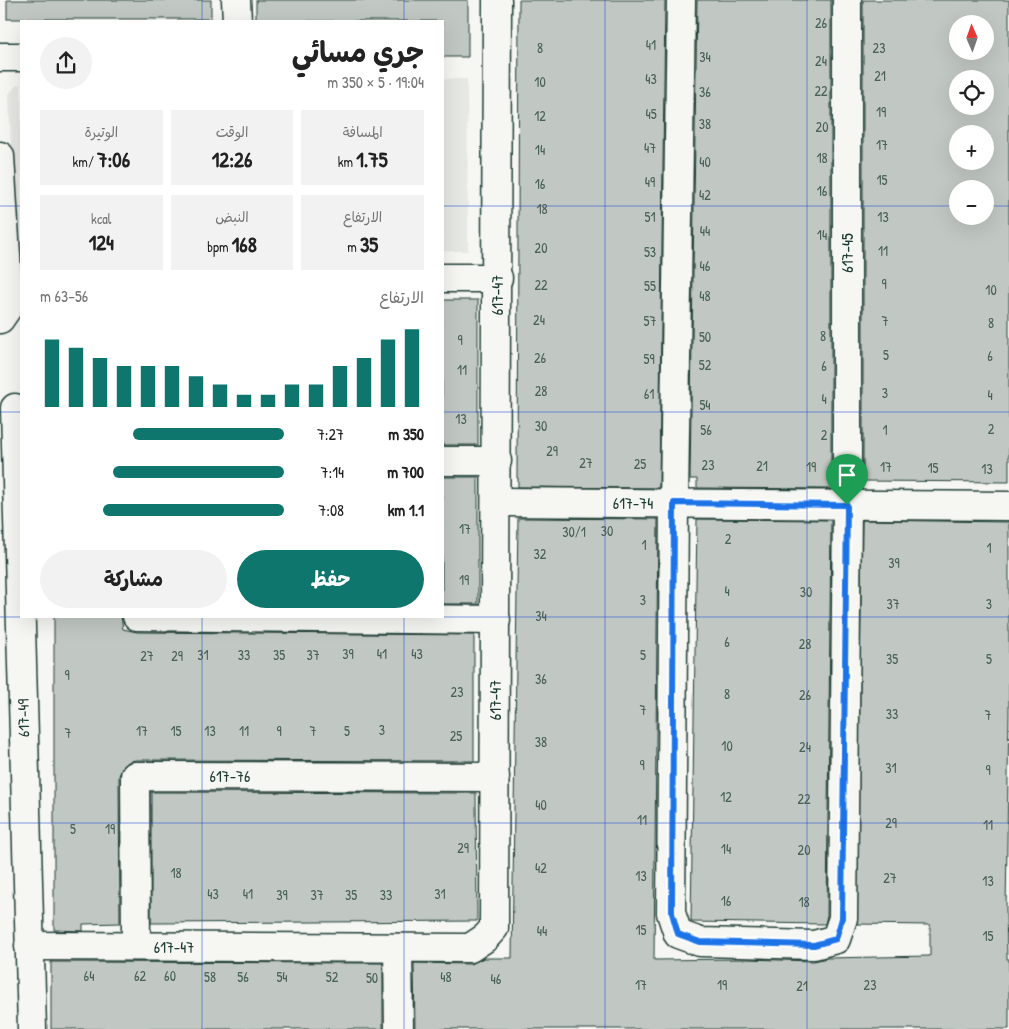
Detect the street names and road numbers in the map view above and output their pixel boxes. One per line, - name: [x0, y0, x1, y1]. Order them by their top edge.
- street label: 617-45: [836, 233, 858, 273]
- street label: 617-47: [486, 275, 508, 315]
- street label: 617-74: [613, 492, 653, 514]
- street label: 617-47: [484, 680, 506, 720]
- street label: 617-49: [12, 698, 34, 737]
- street label: 617-76: [210, 765, 250, 787]
- street label: 617-47: [154, 936, 194, 958]

